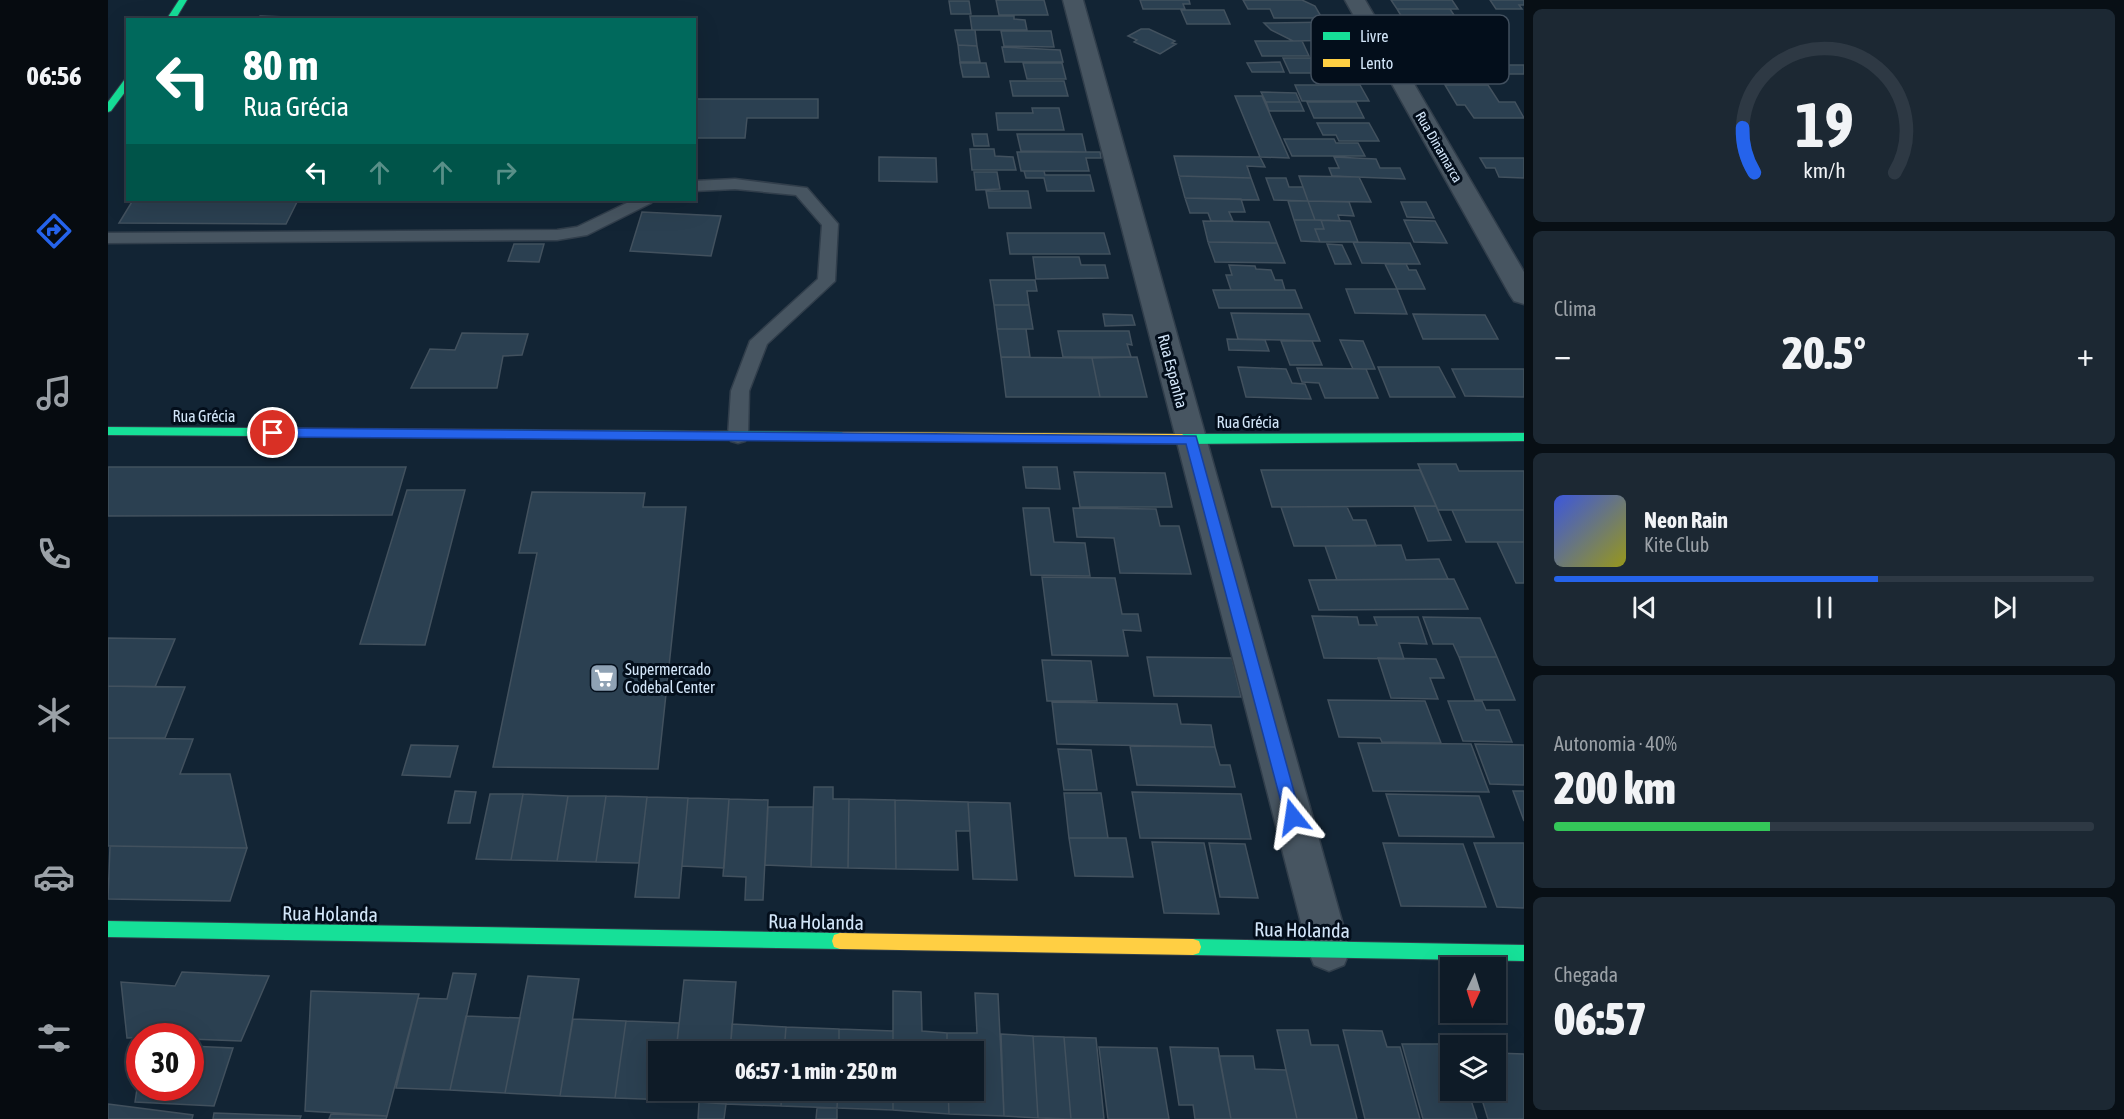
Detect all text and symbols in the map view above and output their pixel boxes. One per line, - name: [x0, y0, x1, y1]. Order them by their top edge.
- legend: [1311, 15, 1509, 84]
- text: Livre: [1360, 27, 1388, 45]
- text: 80 m: [243, 41, 318, 89]
- icon: left: [144, 42, 222, 120]
- text: Lento: [1360, 54, 1393, 72]
- text: 06:56: [26, 60, 82, 91]
- text: 19: [1795, 89, 1853, 160]
- text: Rua Grécia: [243, 91, 349, 122]
- street label: Rua Dinamarca: [1412, 109, 1466, 185]
- icon: left: [300, 156, 333, 189]
- icon: ahead: [363, 156, 396, 189]
- icon: ahead: [426, 156, 459, 189]
- icon: right: [489, 156, 522, 189]
- text: km/h: [1803, 158, 1845, 183]
- icon: directions: [33, 210, 75, 252]
- text: Clima: [1554, 297, 1597, 320]
- text: 20.5°: [1782, 327, 1866, 379]
- street label: Rua Espanha: [1154, 332, 1192, 410]
- text: −: [1554, 335, 1571, 373]
- text: +: [2077, 335, 2094, 373]
- icon: music: [33, 372, 75, 414]
- street label: Rua Grécia: [173, 407, 235, 425]
- pin: [247, 407, 298, 458]
- street label: Rua Grécia: [1217, 413, 1279, 431]
- icon: arrive: [256, 416, 289, 449]
- text: Neon Rain: [1644, 507, 1728, 533]
- icon: phone: [33, 533, 75, 575]
- text: Kite Club: [1644, 533, 1709, 556]
- icon: previous: [1628, 591, 1661, 624]
- icon: pause: [1808, 591, 1841, 624]
- icon: next: [1988, 591, 2021, 624]
- place label: Supermercado Codebal Center: [625, 660, 715, 696]
- supermarket icon: Supermercado Codebal Center: [588, 662, 620, 694]
- icon: climate: [33, 694, 75, 736]
- text: Autonomia · 40%: [1554, 732, 1677, 755]
- text: 200 km: [1554, 762, 1676, 814]
- position arrow: [1261, 785, 1325, 849]
- icon: car: [33, 856, 75, 898]
- street label: Rua Holanda: [282, 901, 378, 926]
- street label: Rua Holanda: [768, 909, 864, 934]
- street label: Rua Holanda: [1254, 917, 1350, 942]
- north arrow: [1440, 957, 1506, 1023]
- map controls: [1440, 957, 1506, 1101]
- text: Chegada: [1554, 963, 1618, 986]
- text: 06:57: [1554, 993, 1647, 1045]
- icon: filters: [33, 1017, 75, 1059]
- speed limit sign: 30: [126, 1023, 204, 1101]
- button: layers: [1440, 1035, 1506, 1101]
- text: 06:57 · 1 min · 250 m: [735, 1058, 897, 1084]

